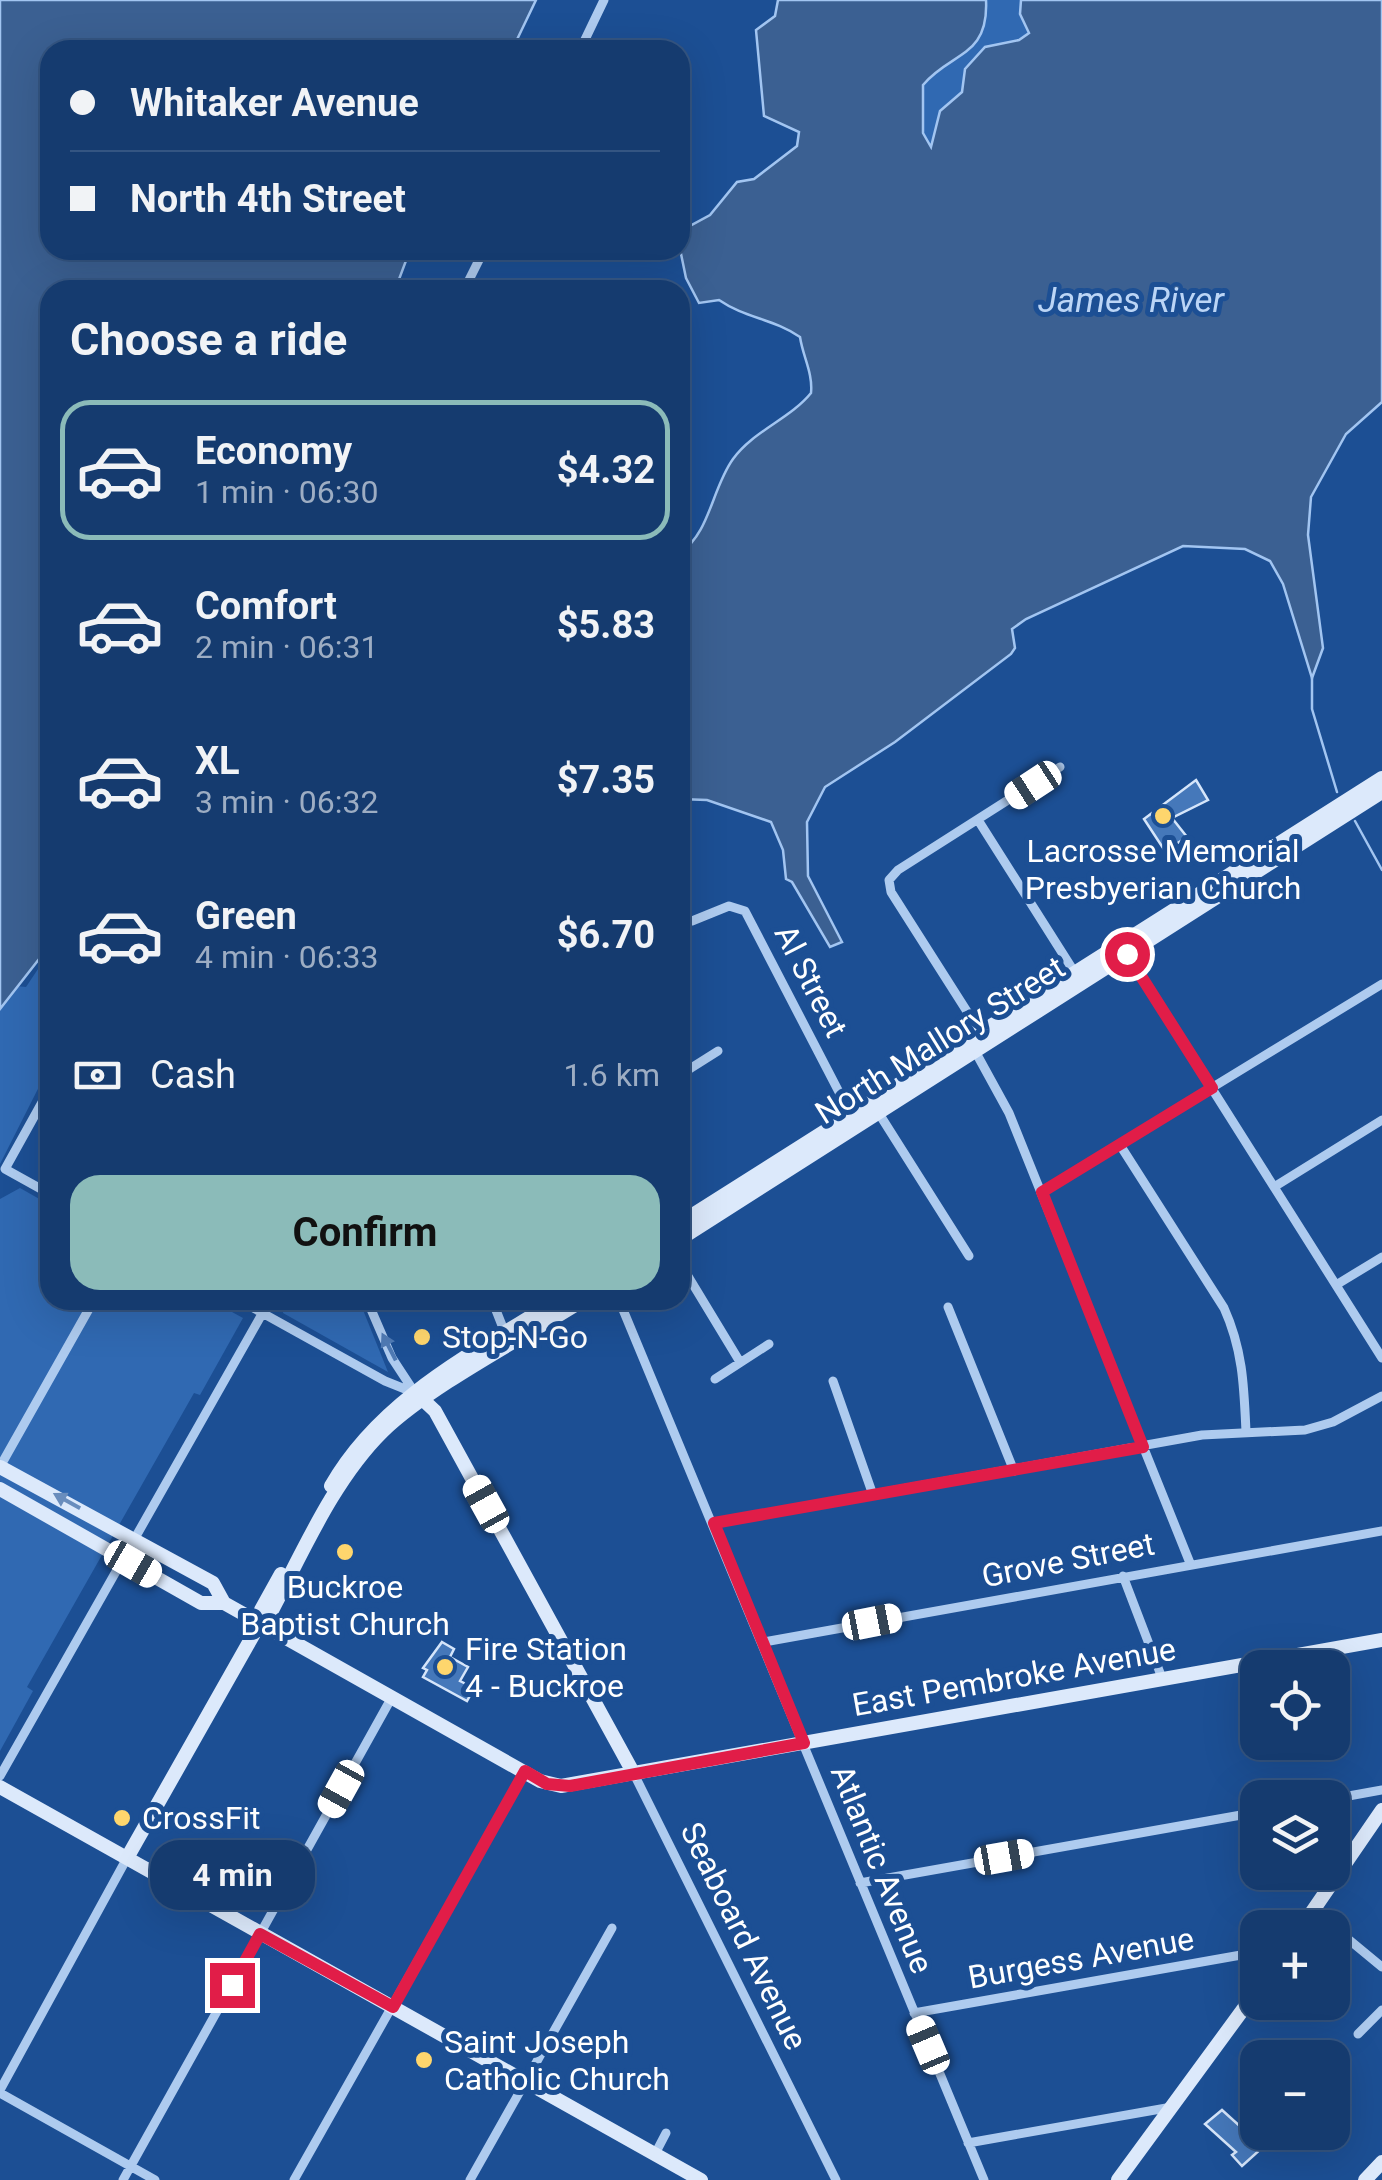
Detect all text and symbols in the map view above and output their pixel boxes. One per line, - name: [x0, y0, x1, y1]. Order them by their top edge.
- text: Whitaker Avenue: [130, 81, 419, 125]
- text: North 4th Street: [130, 177, 406, 221]
- water label: James River: [1038, 280, 1225, 321]
- text: Choose a ride: [70, 313, 347, 366]
- icon: car: [75, 425, 165, 515]
- text: Economy: [195, 429, 352, 473]
- text: $4.32: [557, 448, 655, 492]
- text: 1 min · 06:30: [195, 473, 378, 511]
- icon: car: [75, 580, 165, 670]
- text: Comfort: [195, 584, 337, 628]
- text: $5.83: [557, 603, 655, 647]
- text: 2 min · 06:31: [195, 628, 378, 666]
- icon: car: [75, 735, 165, 825]
- text: XL: [195, 739, 240, 783]
- car: [1000, 756, 1066, 814]
- text: $7.35: [557, 758, 655, 802]
- text: 3 min · 06:32: [195, 783, 378, 821]
- marker: Lacrosse Memorial Presbyerian Church: [1152, 805, 1174, 827]
- place label: Lacrosse Memorial Presbyerian Church: [1025, 832, 1301, 907]
- icon: car: [75, 890, 165, 980]
- text: Green: [195, 894, 297, 938]
- text: $6.70: [557, 913, 655, 957]
- street label: Al Street: [767, 918, 855, 1044]
- route start: [1105, 932, 1150, 977]
- text: 4 min · 06:33: [195, 938, 378, 976]
- street label: North Mallory Street: [808, 948, 1072, 1132]
- icon: cash: [70, 1048, 125, 1103]
- text: Cash: [150, 1053, 236, 1097]
- text: 1.6 km: [563, 1056, 660, 1094]
- button: Confirm: [70, 1175, 660, 1290]
- place label: Stop-N-Go: [442, 1318, 588, 1356]
- marker: Stop-N-Go: [411, 1326, 433, 1348]
- one-way arrow: [380, 1333, 397, 1362]
- car: [458, 1470, 514, 1538]
- one-way arrow: [53, 1493, 82, 1510]
- street label: Grove Street: [978, 1525, 1158, 1595]
- car: [100, 1536, 166, 1592]
- marker: Buckroe Baptist Church: [334, 1541, 356, 1563]
- place label: Buckroe Baptist Church: [240, 1568, 450, 1643]
- car: [840, 1602, 904, 1642]
- place label: Fire Station 4 - Buckroe: [465, 1630, 627, 1705]
- street label: East Pembroke Avenue: [849, 1630, 1179, 1724]
- map controls: [1240, 1650, 1350, 2150]
- button: locate: [1240, 1650, 1350, 1760]
- marker: Fire Station 4 - Buckroe: [434, 1656, 456, 1678]
- car: [313, 1755, 369, 1823]
- street label: Atlantic Avenue: [823, 1759, 941, 1979]
- button: layers: [1240, 1780, 1350, 1890]
- place label: CrossFit: [142, 1799, 261, 1837]
- marker: CrossFit: [111, 1807, 133, 1829]
- street label: Seaboard Avenue: [673, 1816, 815, 2056]
- car: [972, 1837, 1036, 1877]
- callout: 4 min: [150, 1840, 314, 1910]
- text: 4 min: [192, 1856, 273, 1894]
- button: +: [1240, 1910, 1350, 2020]
- street label: Burgess Avenue: [965, 1919, 1197, 1997]
- route end: [210, 1963, 255, 2008]
- car: [902, 2012, 954, 2078]
- place label: Saint Joseph Catholic Church: [444, 2023, 670, 2098]
- button: −: [1240, 2040, 1350, 2150]
- marker: Saint Joseph Catholic Church: [413, 2049, 435, 2071]

